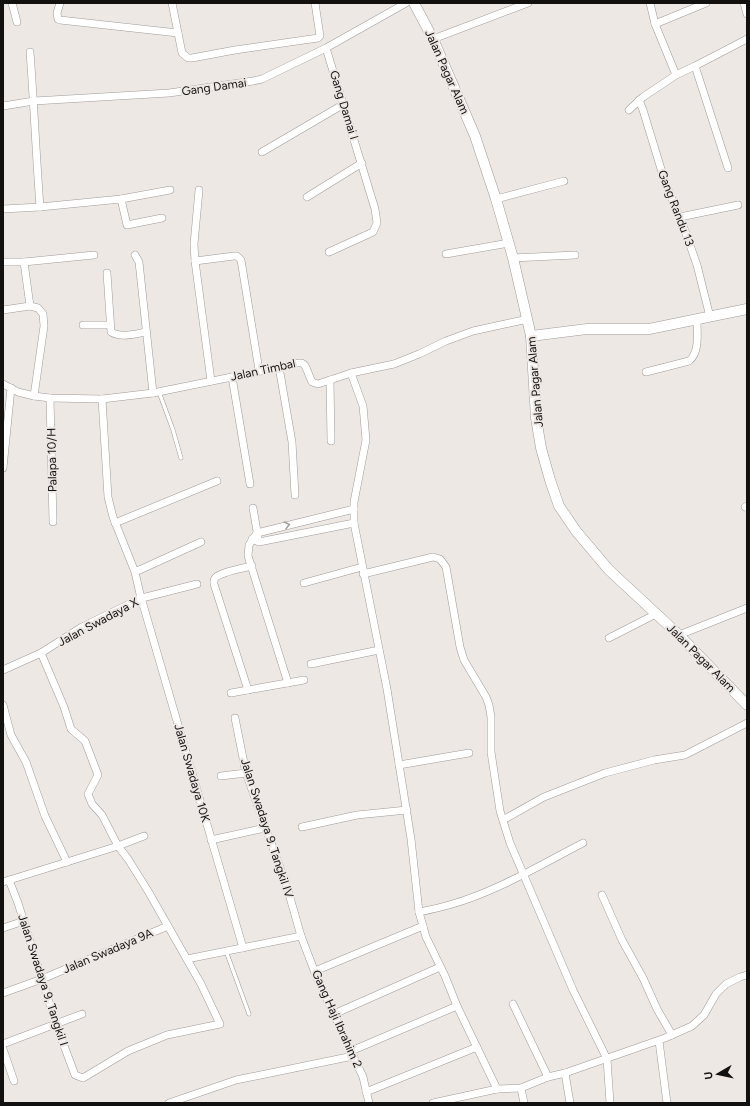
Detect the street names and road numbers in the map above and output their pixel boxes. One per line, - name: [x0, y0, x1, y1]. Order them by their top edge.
- street label: Jalan Pagar Alam: [422, 28, 472, 116]
- street label: Gang Damai I: [327, 69, 361, 141]
- street label: Gang Damai: [181, 76, 247, 98]
- street label: Gang Randu 13: [655, 168, 697, 248]
- street label: Jalan Pagar Alam: [524, 336, 546, 428]
- street label: Jalan Timbal: [229, 356, 297, 384]
- street label: Palapa 10/H: [44, 428, 60, 492]
- street label: Jalan Swadaya X: [55, 595, 141, 649]
- street label: Jalan Pagar Alam: [664, 621, 738, 695]
- street label: Jalan Swadaya 10K: [171, 722, 213, 824]
- street label: Jalan Swadaya 9, Tangkil IV: [238, 757, 296, 900]
- street label: Jalan Swadaya 9, Tangkil I: [15, 912, 71, 1048]
- street label: Jalan Swadaya 9A: [61, 926, 155, 976]
- street label: Gang Haji Ibrahim 2: [309, 968, 365, 1070]

